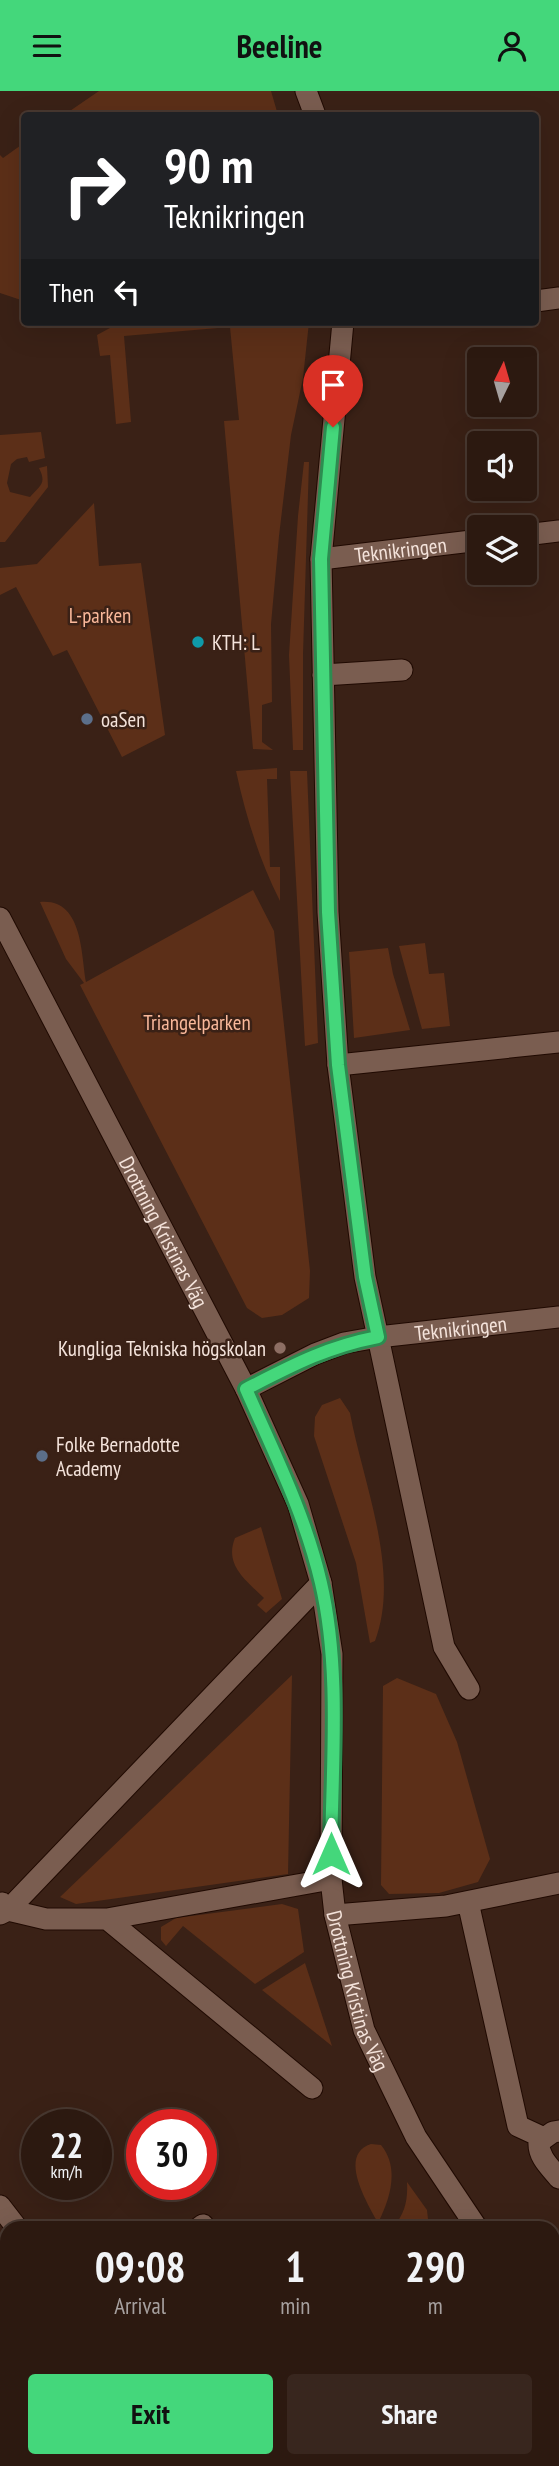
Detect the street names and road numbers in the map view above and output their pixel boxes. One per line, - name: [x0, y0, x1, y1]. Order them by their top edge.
- street label: Teknikringen: [353, 531, 448, 568]
- street label: Drottning Kristinas Väg: [113, 1152, 214, 1312]
- street label: Teknikringen: [413, 1309, 508, 1346]
- street label: Drottning Kristinas Väg: [321, 1907, 395, 2075]

